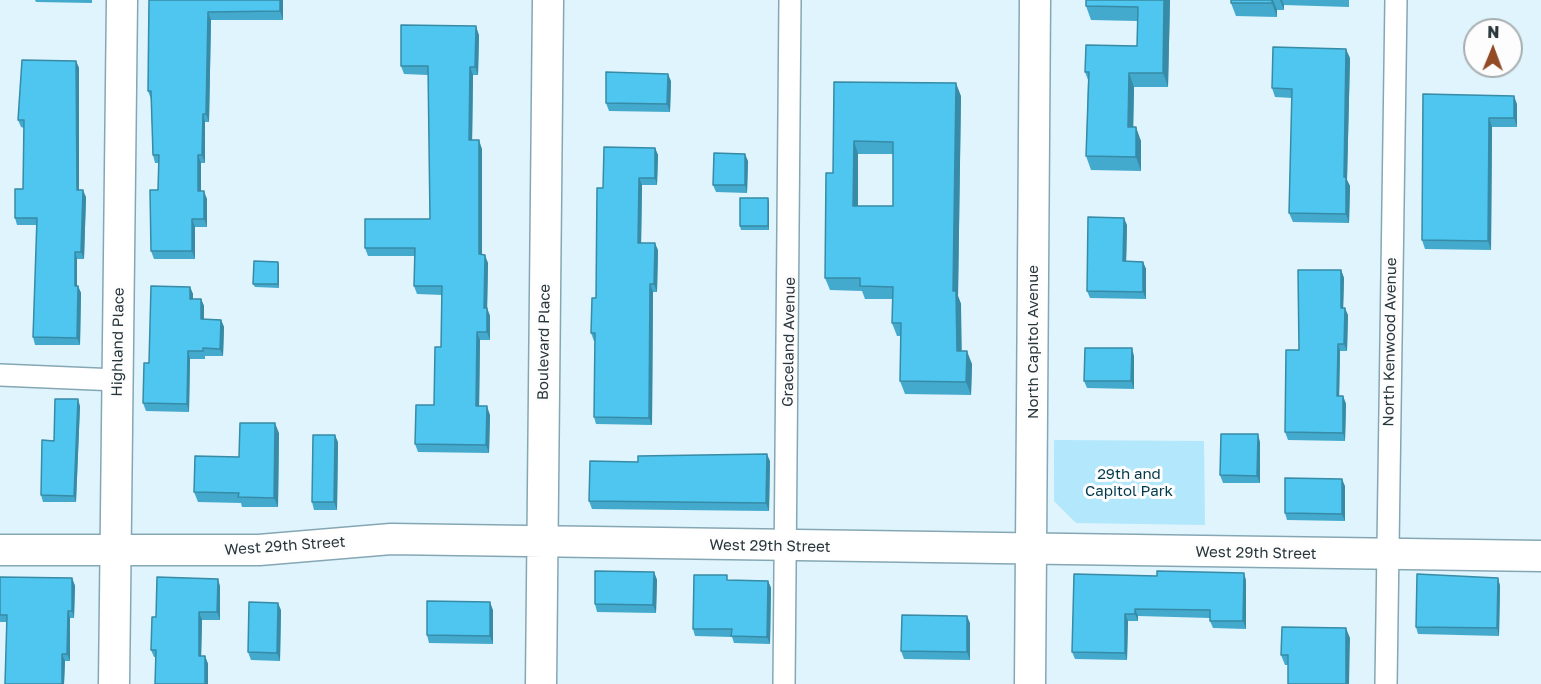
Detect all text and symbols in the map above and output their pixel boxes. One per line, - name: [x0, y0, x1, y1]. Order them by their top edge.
- north arrow: [1463, 18, 1523, 78]
- text: N: [1487, 22, 1500, 42]
- street label: North Kenwood Avenue: [1380, 257, 1400, 427]
- street label: North Capitol Avenue: [1024, 265, 1042, 419]
- street label: Graceland Avenue: [779, 277, 799, 407]
- street label: Boulevard Place: [534, 284, 554, 400]
- street label: Highland Place: [108, 287, 128, 397]
- park label: 29th and Capitol Park: [1085, 465, 1173, 500]
- street label: West 29th Street: [224, 533, 346, 559]
- street label: West 29th Street: [709, 536, 831, 556]
- street label: West 29th Street: [1195, 543, 1317, 563]

